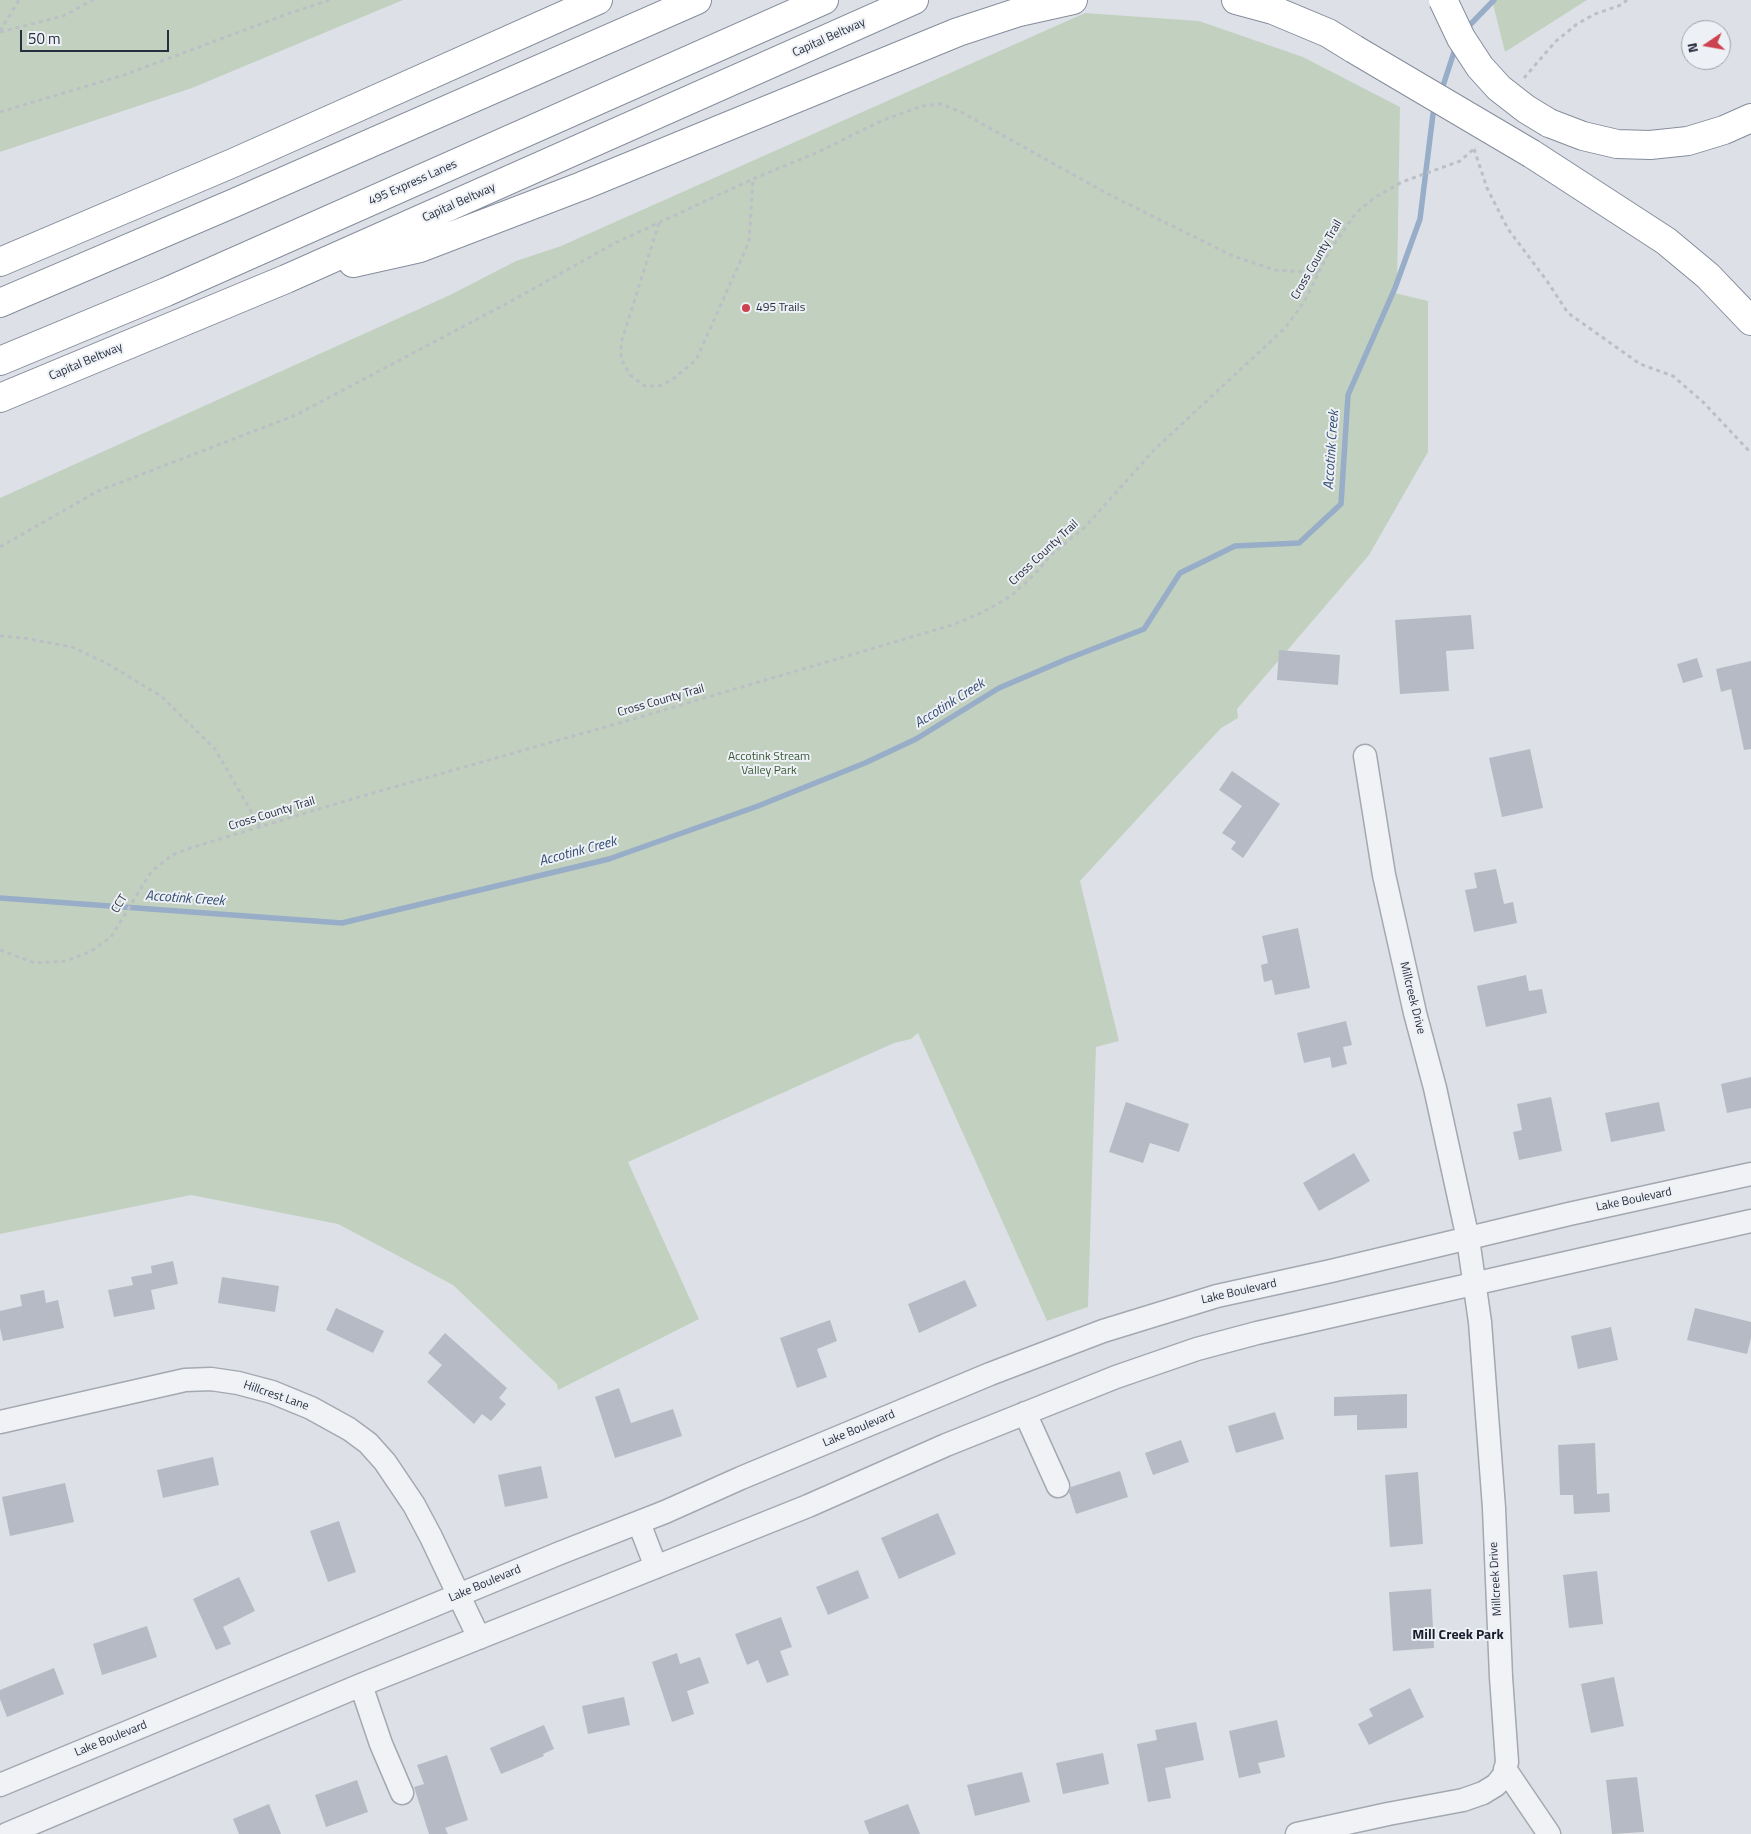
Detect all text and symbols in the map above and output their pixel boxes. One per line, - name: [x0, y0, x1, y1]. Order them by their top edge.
- street label: Capital Beltway: [790, 15, 868, 61]
- scale bar: [22, 20, 171, 52]
- north arrow: [1681, 20, 1731, 70]
- text: 50 m: [28, 27, 61, 50]
- text: N: [1681, 41, 1703, 55]
- street label: 495 Express Lanes: [367, 157, 459, 209]
- street label: Capital Beltway: [420, 180, 498, 226]
- street label: Cross County Trail: [1288, 218, 1346, 302]
- place label: 495 Trails: [756, 301, 805, 315]
- marker: 495 Trails: [740, 302, 752, 314]
- street label: Capital Beltway: [47, 340, 125, 384]
- water label: Accotink Creek: [1321, 410, 1343, 490]
- street label: Cross County Trail: [1006, 517, 1082, 589]
- water label: Accotink Creek: [912, 676, 988, 732]
- street label: Cross County Trail: [616, 682, 706, 720]
- park label: Accotink Stream Valley Park: [728, 750, 810, 778]
- street label: Cross County Trail: [227, 794, 317, 834]
- water label: Accotink Creek: [537, 834, 619, 870]
- water label: Accotink Creek: [145, 888, 225, 910]
- street label: CCT: [109, 892, 131, 916]
- street label: Millcreek Drive: [1396, 960, 1428, 1036]
- street label: Lake Boulevard: [1595, 1185, 1673, 1215]
- street label: Lake Boulevard: [1200, 1276, 1278, 1308]
- street label: Hillcrest Lane: [241, 1378, 311, 1414]
- street label: Lake Boulevard: [821, 1407, 897, 1451]
- street label: Millcreek Drive: [1487, 1542, 1505, 1616]
- street label: Lake Boulevard: [447, 1562, 523, 1606]
- district label: Mill Creek Park: [1412, 1628, 1504, 1644]
- street label: Lake Boulevard: [73, 1718, 149, 1760]

